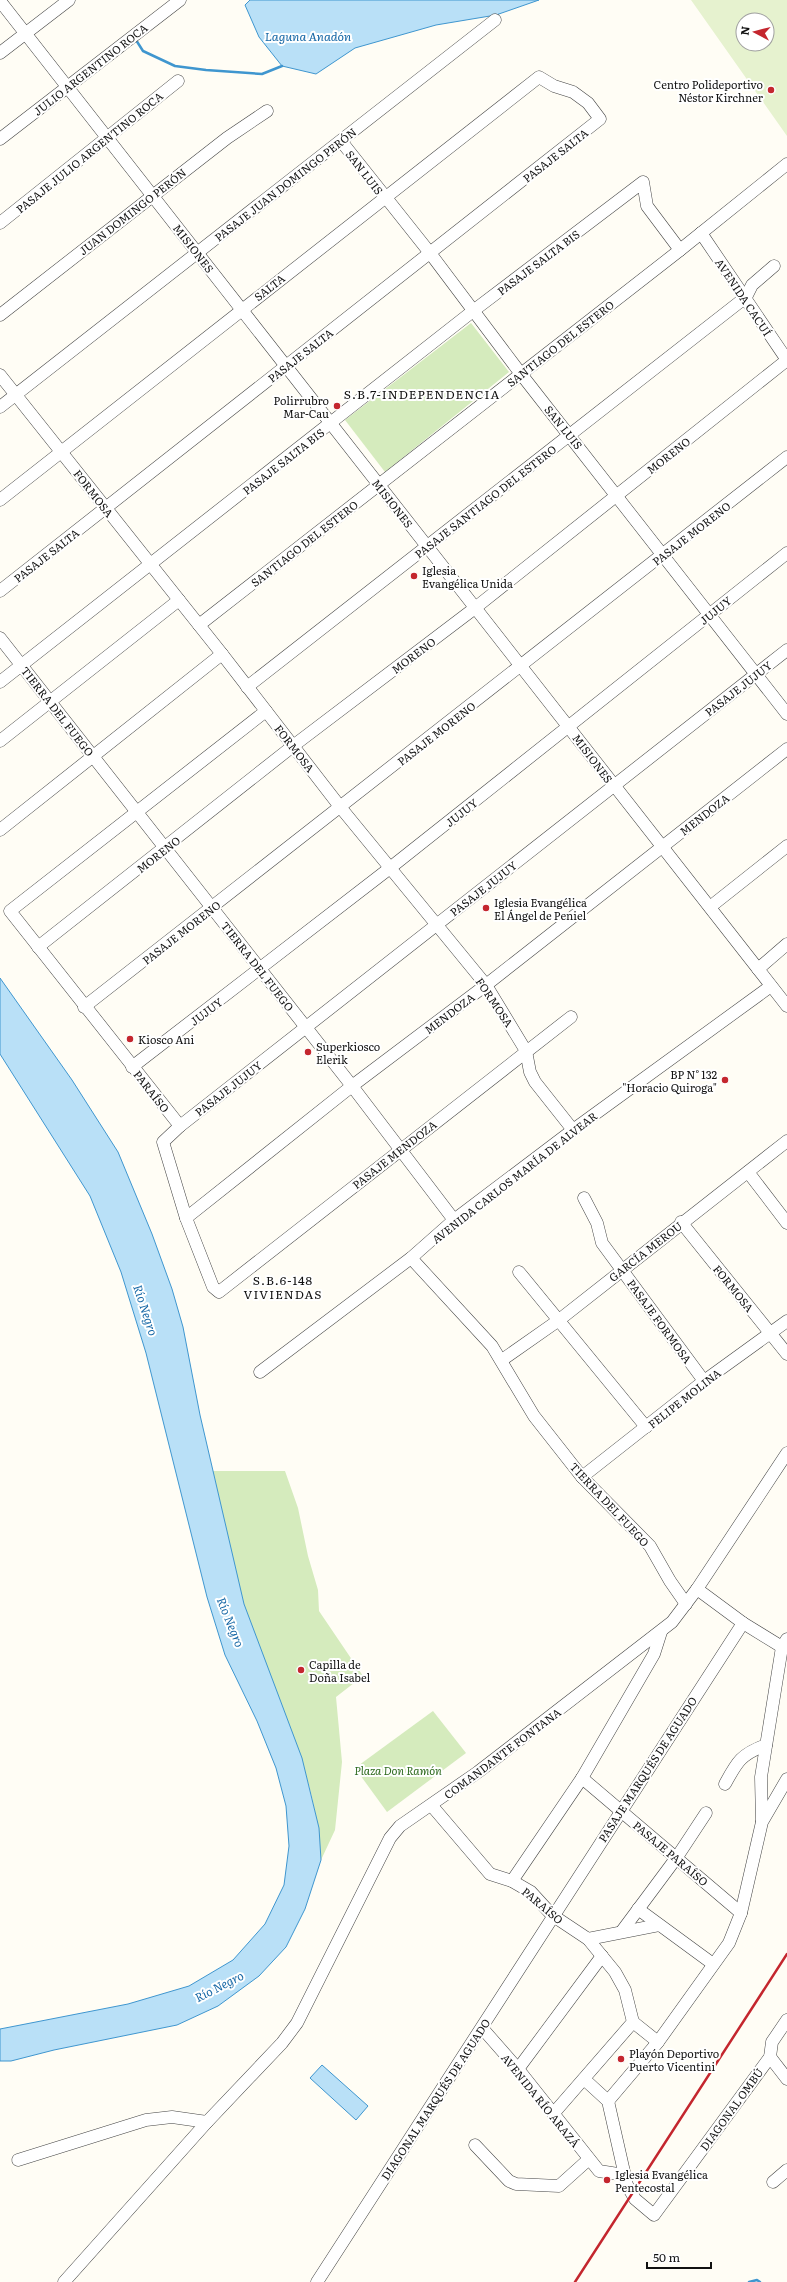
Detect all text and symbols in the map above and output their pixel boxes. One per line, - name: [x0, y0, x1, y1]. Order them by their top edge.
- north arrow: [735, 12, 775, 52]
- street label: JULIO ARGENTINO ROCA: [30, 19, 150, 119]
- text: N: [736, 25, 753, 36]
- water label: Laguna Anadón: [265, 27, 351, 45]
- place label: Centro Polideportivo Néstor Kirchner: [654, 76, 764, 105]
- marker: Centro Polideportivo Néstor Kirchner: [766, 85, 776, 95]
- street label: PASAJE JULIO ARGENTINO ROCA: [12, 88, 166, 216]
- street label: PASAJE JUAN DOMINGO PERÓN: [211, 123, 359, 245]
- street label: PASAJE SALTA: [519, 124, 591, 186]
- street label: SAN LUIS: [343, 146, 387, 198]
- street label: JUAN DOMINGO PERÓN: [75, 164, 189, 258]
- street label: MISIONES: [170, 220, 218, 276]
- street label: PASAJE SALTA BIS: [493, 226, 583, 298]
- street label: AVENIDA CACUÍ: [712, 255, 776, 339]
- street label: SALTA: [250, 270, 288, 304]
- street label: SANTIAGO DEL ESTERO: [503, 296, 617, 390]
- street label: PASAJE SALTA: [264, 324, 336, 386]
- district label: S.B.7-INDEPENDENCIA: [344, 385, 500, 403]
- place label: Polirrubro Mar-Cau: [273, 392, 329, 421]
- marker: Polirrubro Mar-Cau: [332, 401, 342, 411]
- street label: SAN LUIS: [541, 402, 587, 452]
- street label: PASAJE SALTA BIS: [239, 424, 327, 498]
- street label: MORENO: [643, 433, 693, 477]
- street label: PASAJE SANTIAGO DEL ESTERO: [411, 441, 559, 561]
- street label: FORMOSA: [70, 466, 118, 520]
- street label: MISIONES: [369, 475, 417, 531]
- street label: SANTIAGO DEL ESTERO: [247, 496, 361, 590]
- street label: PASAJE MORENO: [648, 497, 734, 569]
- street label: PASAJE SALTA: [10, 524, 82, 586]
- place label: Iglesia Evangélica Unida: [422, 562, 513, 591]
- marker: Iglesia Evangélica Unida: [409, 571, 419, 581]
- street label: JUJUY: [695, 592, 735, 628]
- street label: MORENO: [388, 633, 438, 677]
- street label: PASAJE JUJUY: [701, 657, 775, 719]
- street label: TIERRA DEL FUEGO: [18, 663, 98, 759]
- street label: PASAJE MORENO: [393, 697, 479, 769]
- street label: FORMOSA: [271, 721, 319, 775]
- street label: MISIONES: [569, 730, 617, 786]
- street label: MENDOZA: [676, 789, 732, 839]
- street label: JUJUY: [441, 794, 481, 830]
- street label: MORENO: [133, 832, 183, 876]
- street label: PASAJE JUJUY: [446, 857, 520, 919]
- place label: Iglesia Evangélica El Ángel de Peniel: [494, 894, 587, 923]
- street label: PASAJE MORENO: [138, 896, 224, 968]
- marker: Iglesia Evangélica El Ángel de Peniel: [481, 903, 491, 913]
- street label: TIERRA DEL FUEGO: [218, 918, 298, 1014]
- street label: FORMOSA: [473, 974, 517, 1030]
- street label: MENDOZA: [421, 989, 477, 1037]
- street label: JUJUY: [186, 993, 226, 1029]
- place label: Kiosco Ani: [138, 1031, 194, 1047]
- marker: Kiosco Ani: [125, 1034, 135, 1044]
- place label: Superkiosco Elerik: [316, 1038, 380, 1067]
- marker: Superkiosco Elerik: [303, 1047, 313, 1057]
- street label: PASAJE JUJUY: [191, 1057, 265, 1119]
- place label: BP N° 132 "Horacio Quiroga": [622, 1066, 717, 1095]
- street label: PARAÍSO: [130, 1067, 174, 1115]
- marker: BP N° 132 "Horacio Quiroga": [720, 1075, 730, 1085]
- street label: AVENIDA CARLOS MARÍA DE ALVEAR: [428, 1107, 600, 1247]
- street label: PASAJE MENDOZA: [348, 1116, 440, 1192]
- street label: GARCÍA MEROU: [605, 1217, 685, 1285]
- street label: FORMOSA: [710, 1261, 758, 1315]
- district label: S.B.6-148 VIVIENDAS: [244, 1271, 322, 1303]
- street label: PASAJE FORMOSA: [624, 1276, 696, 1366]
- water label: Río Negro: [129, 1282, 163, 1338]
- street label: FELIPE MOLINA: [644, 1364, 724, 1432]
- street label: TIERRA DEL FUEGO: [567, 1458, 653, 1550]
- water label: Río Negro: [213, 1594, 249, 1650]
- place label: Capilla de Doña Isabel: [309, 1656, 370, 1685]
- marker: Capilla de Doña Isabel: [296, 1665, 306, 1675]
- street label: PASAJE MARQUÉS DE AGUADO: [594, 1693, 700, 1845]
- street label: COMANDANTE FONTANA: [440, 1704, 564, 1802]
- park label: Plaza Don Ramón: [354, 1762, 442, 1778]
- street label: PASAJE PARAÍSO: [630, 1817, 712, 1889]
- street label: PARAÍSO: [519, 1883, 567, 1927]
- water label: Río Negro: [191, 1966, 247, 2006]
- street label: DIAGONAL MARQUÉS DE AGUADO: [377, 2015, 493, 2183]
- place label: Playón Deportivo Puerto Vicentini: [629, 2045, 719, 2074]
- street label: AVENIDA RÍO ARAZÁ: [498, 2050, 584, 2150]
- marker: Playón Deportivo Puerto Vicentini: [616, 2054, 626, 2064]
- street label: DIAGONAL OMBÚ: [696, 2064, 766, 2154]
- place label: Iglesia Evangélica Pentecostal: [615, 2166, 708, 2195]
- marker: Iglesia Evangélica Pentecostal: [602, 2175, 612, 2185]
- scale bar: [647, 2244, 711, 2270]
- text: 50 m: [653, 2248, 680, 2266]

